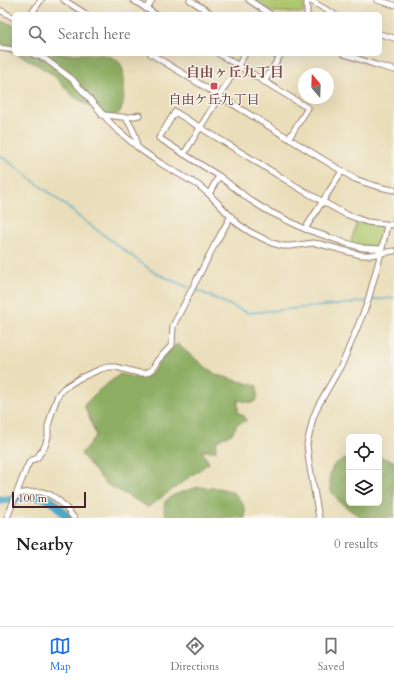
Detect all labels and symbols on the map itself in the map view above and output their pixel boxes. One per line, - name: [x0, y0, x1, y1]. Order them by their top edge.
- district label: 自由ヶ丘九丁目: [186, 63, 284, 82]
- north arrow: [298, 68, 334, 104]
- marker: 自由ケ丘九丁目: [209, 81, 219, 91]
- place label: 自由ケ丘九丁目: [168, 91, 260, 109]
- scale bar: [12, 490, 86, 509]

